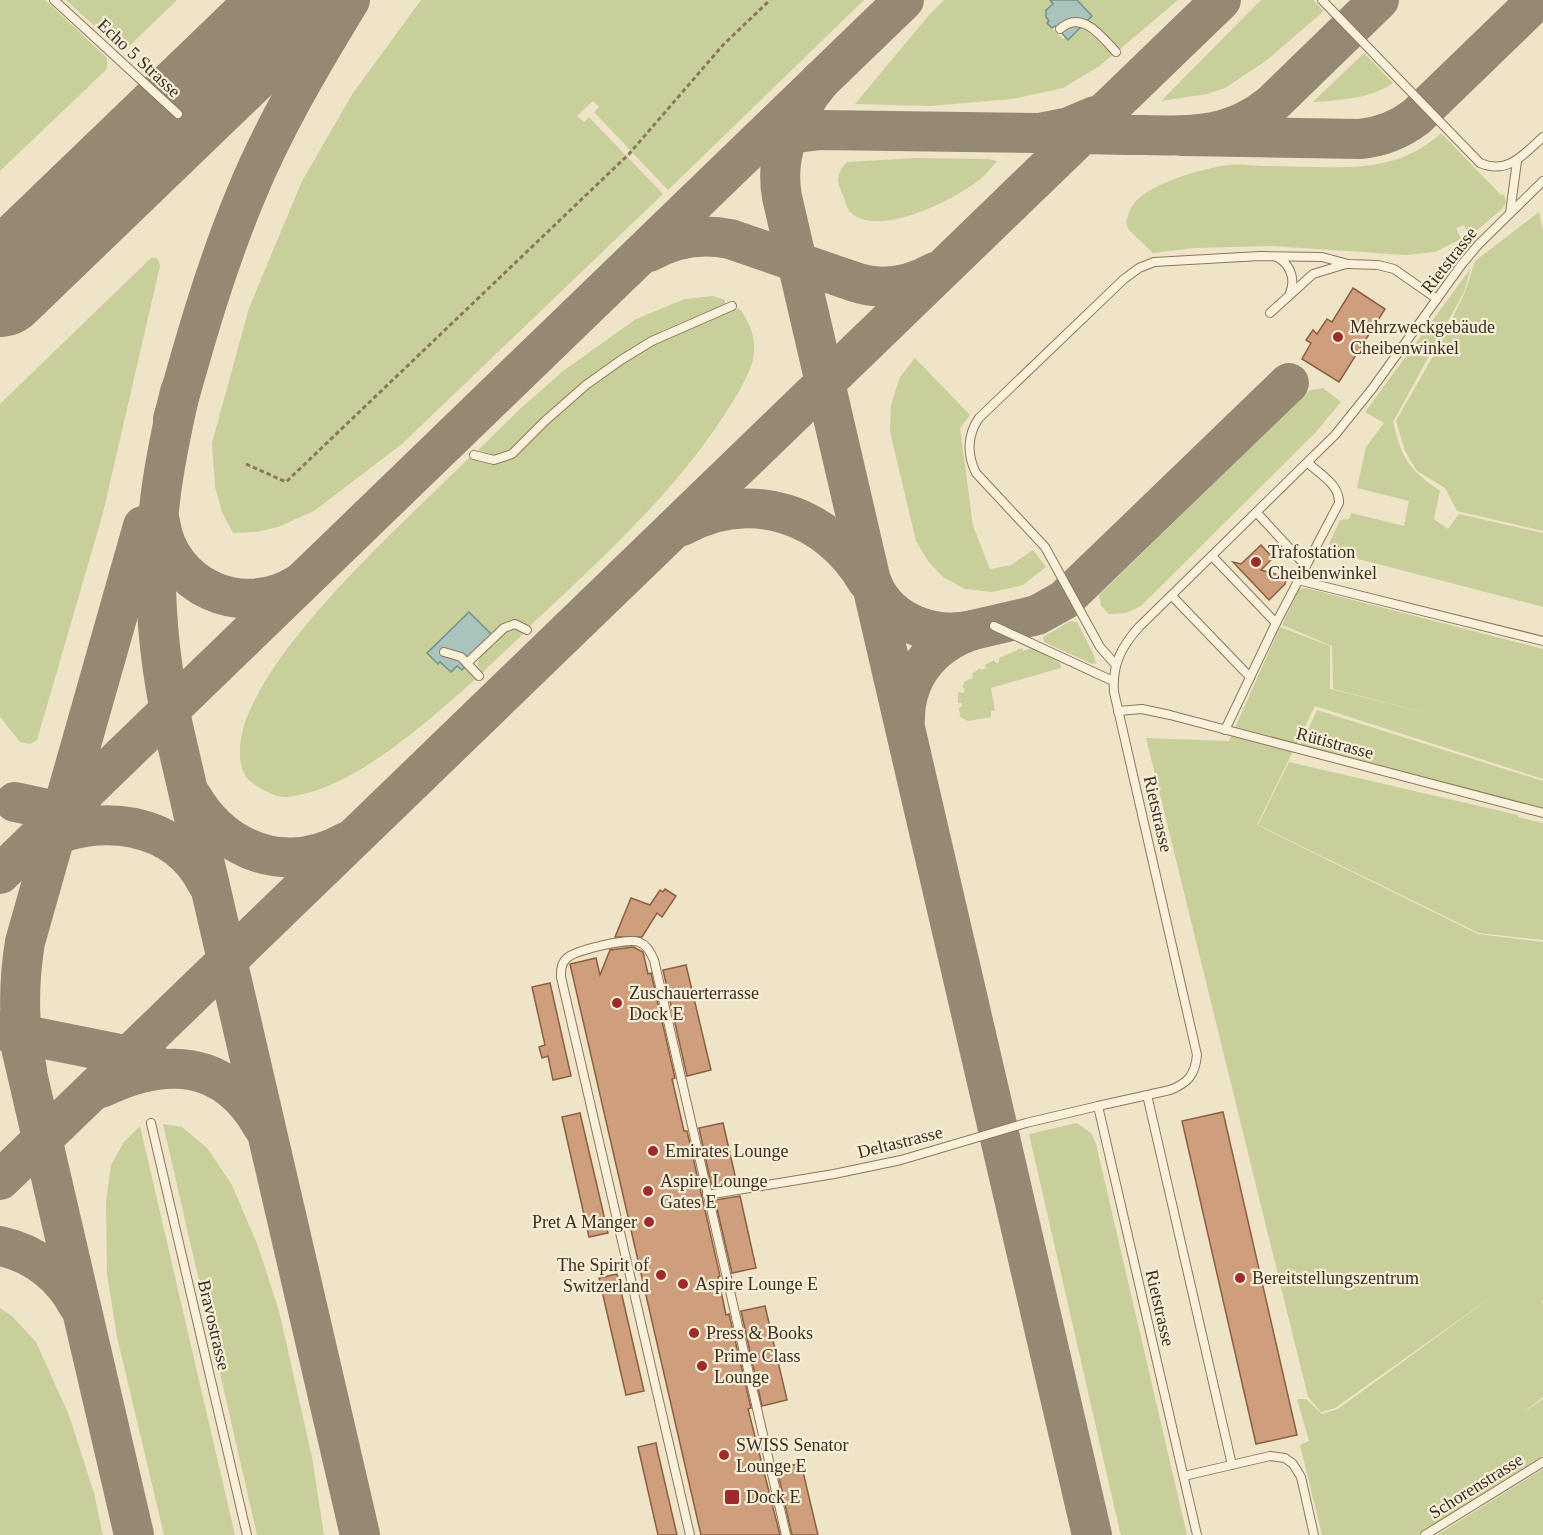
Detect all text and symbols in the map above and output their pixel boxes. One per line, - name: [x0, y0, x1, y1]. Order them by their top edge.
- street label: Echo 5 Strasse: [93, 15, 185, 101]
- street label: Rietstrasse: [1417, 223, 1481, 297]
- place label: Mehrzweckgebäude Cheibenwinkel: [1350, 317, 1495, 358]
- marker: Mehrzweckgebäude Cheibenwinkel: [1331, 330, 1345, 344]
- place label: Trafostation Cheibenwinkel: [1268, 542, 1377, 583]
- marker: Trafostation Cheibenwinkel: [1249, 555, 1263, 569]
- street label: Rütistrasse: [1294, 723, 1376, 763]
- street label: Rietstrasse: [1139, 774, 1177, 854]
- place label: Zuschauerterrasse Dock E: [629, 983, 759, 1024]
- marker: Zuschauerterrasse Dock E: [610, 996, 624, 1010]
- street label: Deltastrasse: [855, 1122, 945, 1162]
- place label: Emirates Lounge: [665, 1141, 788, 1161]
- marker: Emirates Lounge: [646, 1144, 660, 1158]
- place label: Aspire Lounge Gates E: [660, 1171, 767, 1212]
- marker: Aspire Lounge Gates E: [641, 1184, 655, 1198]
- place label: Pret A Manger: [532, 1212, 637, 1232]
- marker: Pret A Manger: [642, 1215, 656, 1229]
- place label: The Spirit of Switzerland: [557, 1255, 649, 1296]
- marker: The Spirit of Switzerland: [654, 1268, 668, 1282]
- street label: Rietstrasse: [1141, 1268, 1179, 1348]
- place label: Bereitstellungszentrum: [1252, 1268, 1419, 1288]
- marker: Bereitstellungszentrum: [1233, 1271, 1247, 1285]
- place label: Aspire Lounge E: [695, 1274, 818, 1294]
- marker: Aspire Lounge E: [676, 1277, 690, 1291]
- street label: Bravostrasse: [194, 1278, 234, 1372]
- place label: Press & Books: [706, 1323, 813, 1343]
- marker: Press & Books: [687, 1326, 701, 1340]
- place label: Prime Class Lounge: [714, 1346, 801, 1387]
- marker: Prime Class Lounge: [695, 1359, 709, 1373]
- place label: SWISS Senator Lounge E: [736, 1435, 849, 1476]
- marker: SWISS Senator Lounge E: [717, 1448, 731, 1462]
- street label: Schorenstrasse: [1425, 1449, 1527, 1523]
- place label: Dock E: [746, 1487, 800, 1507]
- marker: Dock E: [723, 1488, 741, 1506]

